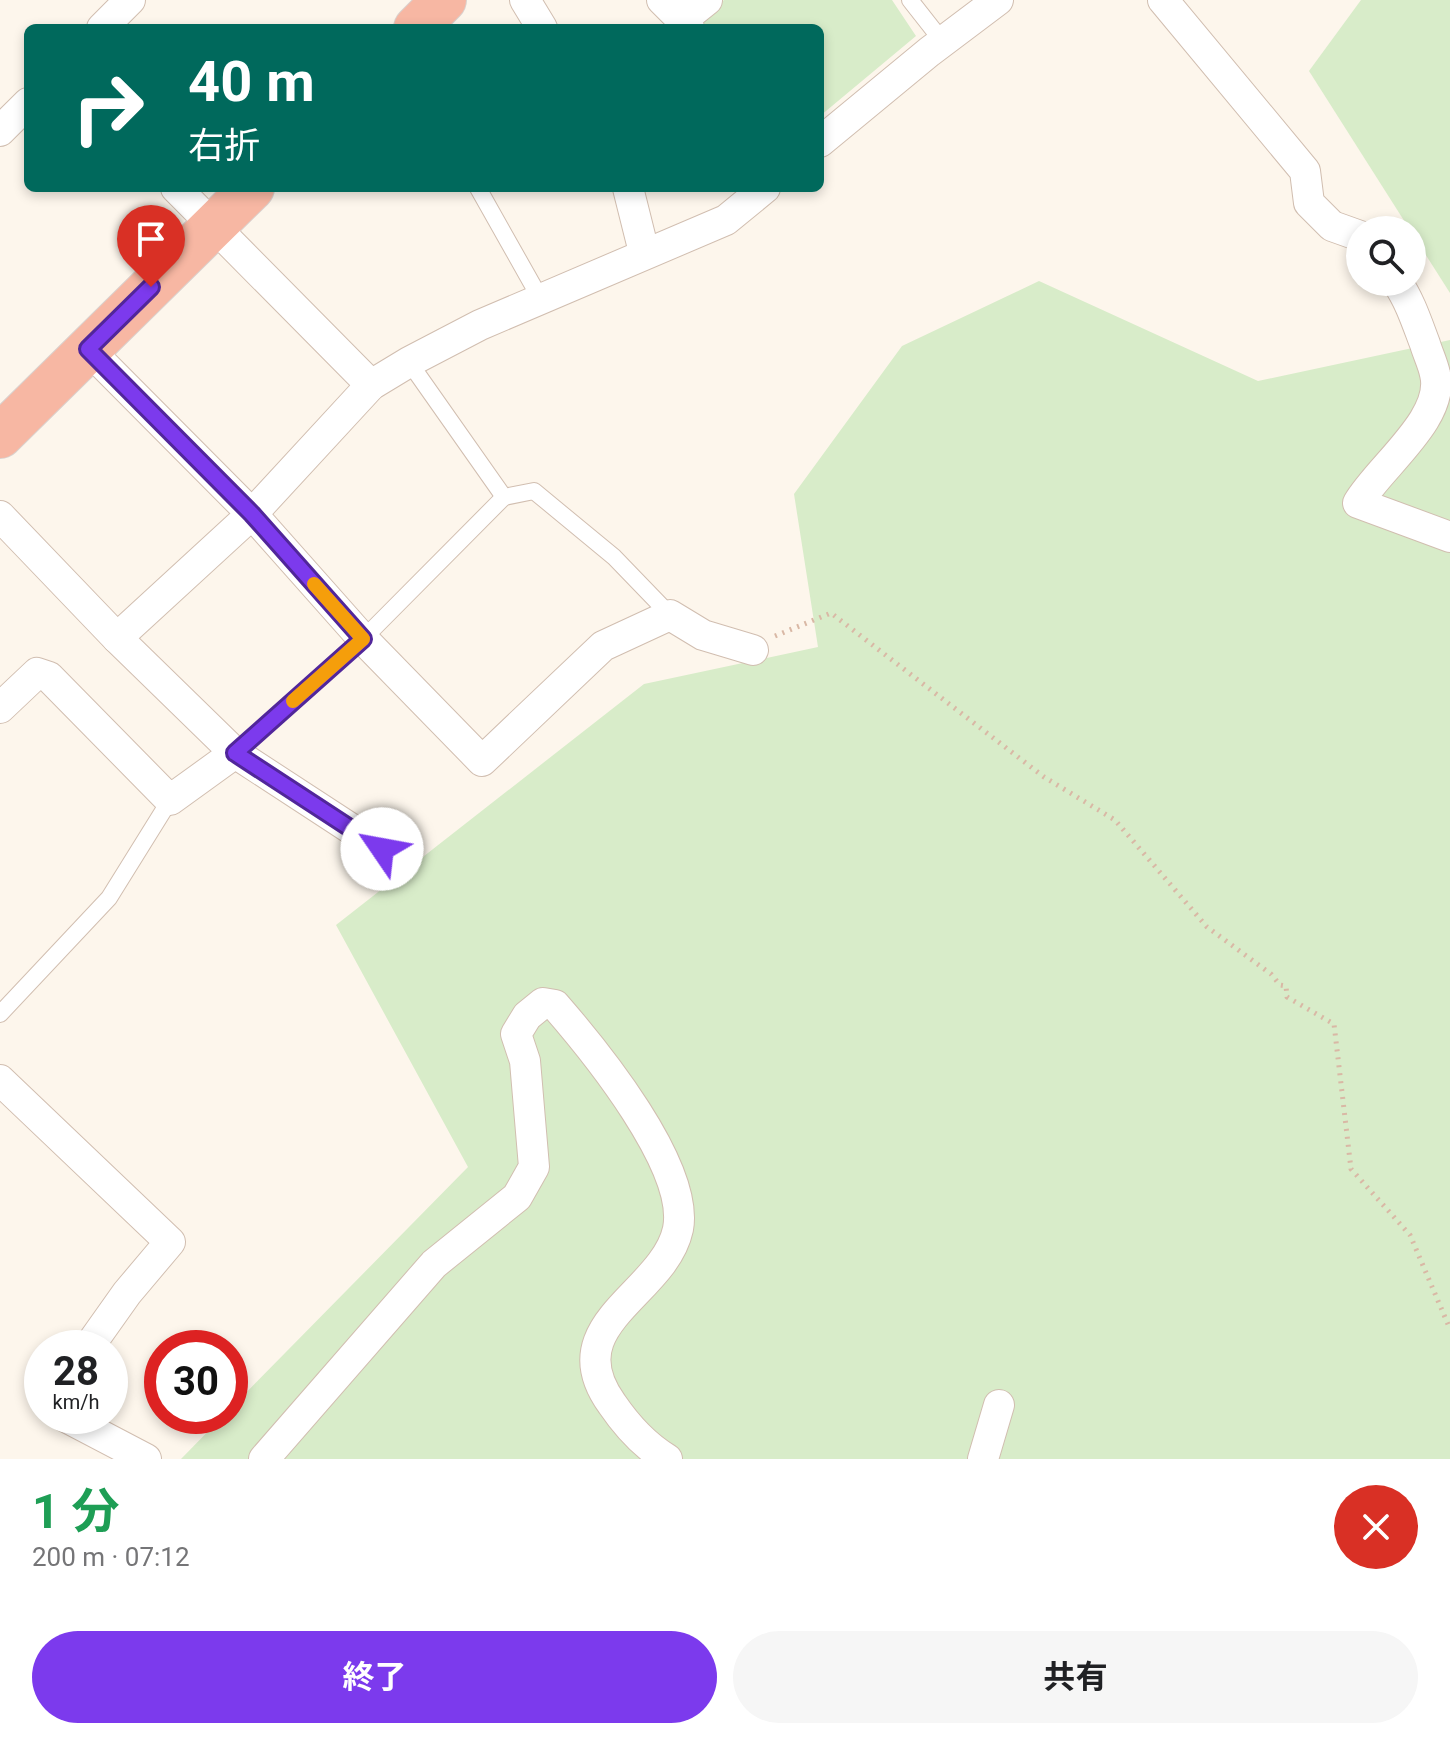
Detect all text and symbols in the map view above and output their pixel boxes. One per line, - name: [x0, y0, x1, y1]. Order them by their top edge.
- text: 40 m: [188, 49, 315, 115]
- icon: right: [56, 56, 160, 160]
- text: 右折: [188, 125, 260, 167]
- pin: [117, 205, 185, 287]
- map controls: [1346, 216, 1426, 296]
- button: search: [1346, 216, 1426, 296]
- icon: arrive: [129, 217, 173, 261]
- position arrow: [340, 807, 424, 891]
- speed limit sign: 30: [144, 1330, 248, 1434]
- text: 28: [53, 1348, 99, 1395]
- text: km/h: [53, 1390, 99, 1414]
- text: 1 分: [32, 1483, 119, 1540]
- button: close: [1334, 1485, 1418, 1569]
- text: 200 m · 07:12: [32, 1542, 190, 1572]
- button: 終了: [32, 1631, 717, 1723]
- button: 共有: [733, 1631, 1418, 1723]

